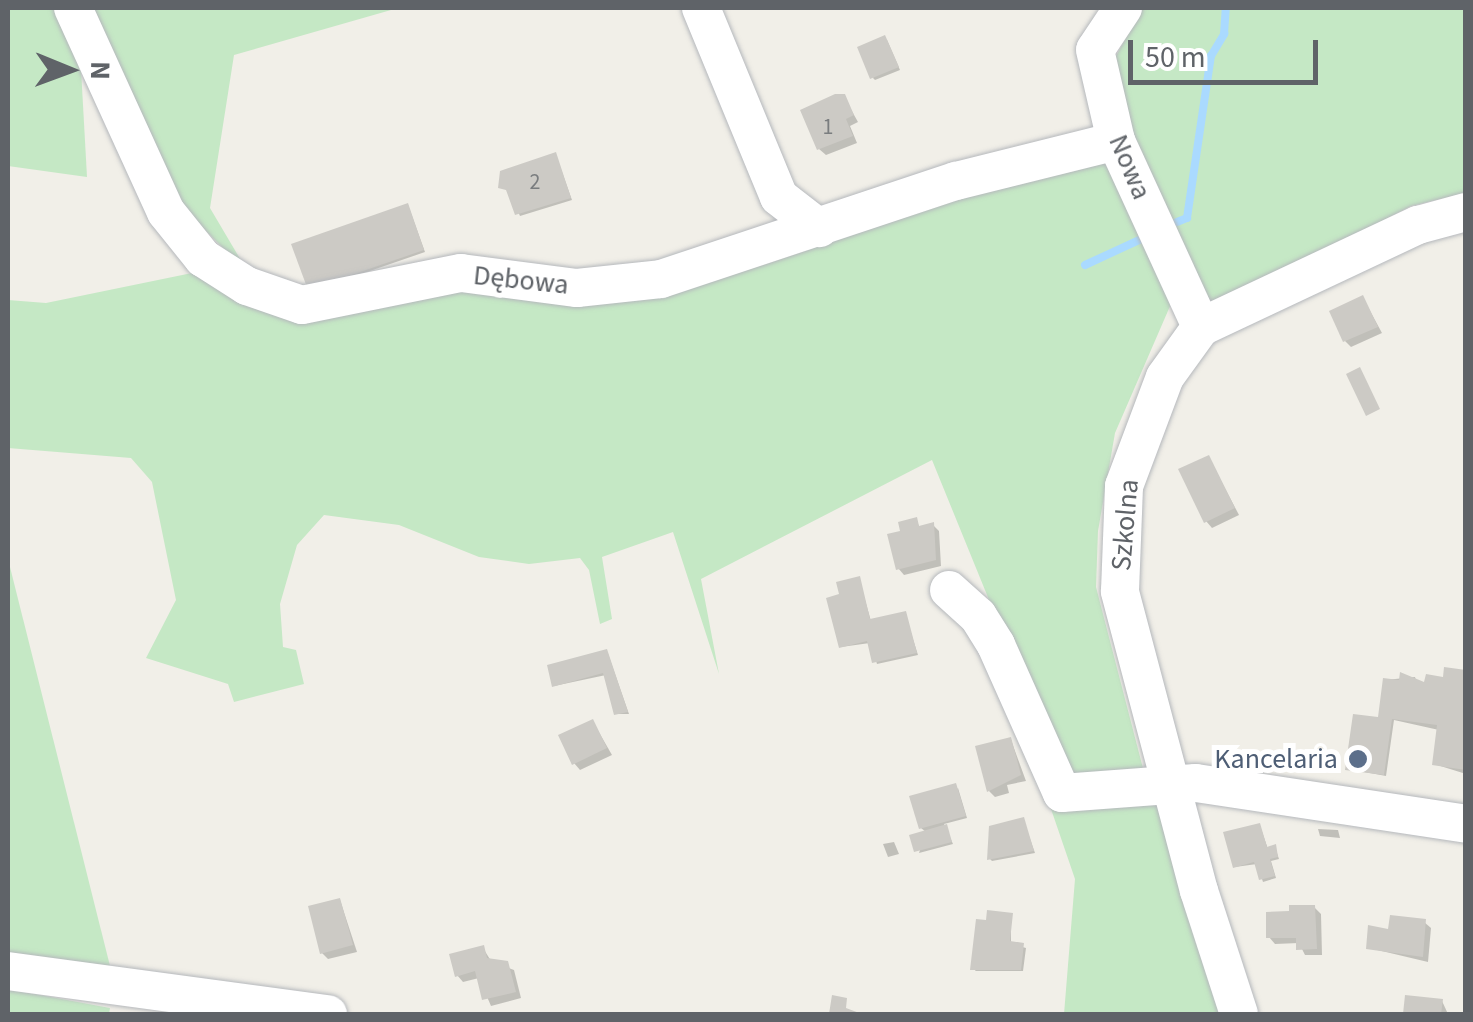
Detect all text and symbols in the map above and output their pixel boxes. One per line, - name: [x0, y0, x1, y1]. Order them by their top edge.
- north arrow: [20, 20, 120, 120]
- scale bar: [1133, 20, 1323, 82]
- text: 50 m: [1145, 36, 1206, 79]
- text: N: [80, 61, 120, 80]
- house number: 1: [823, 115, 833, 141]
- street label: Nowa: [1101, 130, 1159, 204]
- house number: 2: [530, 170, 540, 196]
- street label: Dębowa: [472, 258, 570, 302]
- street label: Szkolna: [1104, 478, 1146, 572]
- place label: Kancelaria: [1214, 742, 1338, 776]
- marker: Kancelaria: [1347, 748, 1369, 770]

